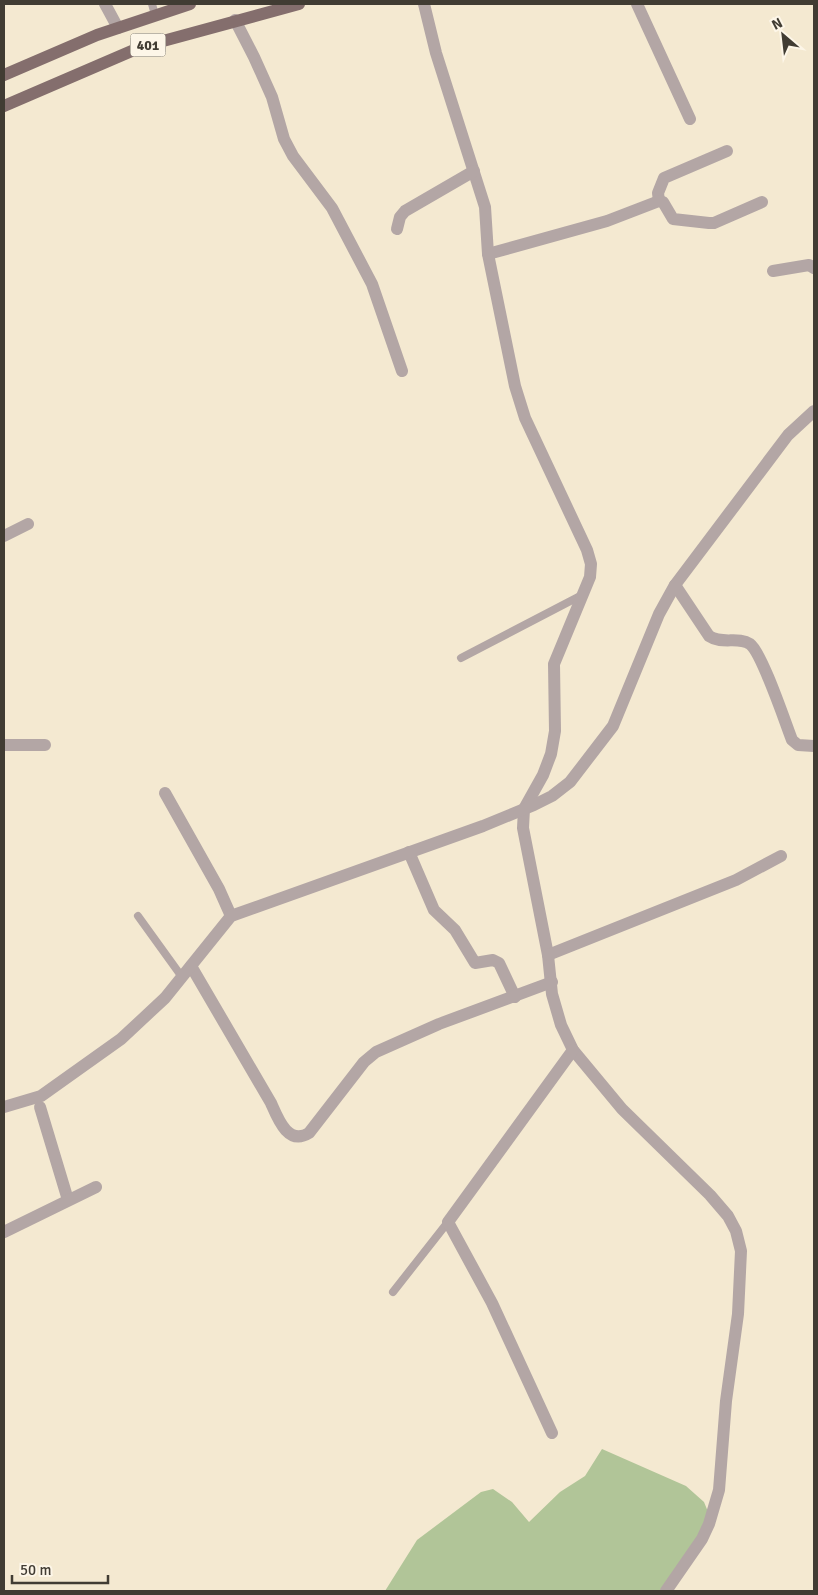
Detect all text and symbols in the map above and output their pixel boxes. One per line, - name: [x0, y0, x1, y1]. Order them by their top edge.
- north arrow: [758, 10, 808, 60]
- text: N: [769, 14, 785, 34]
- road number: 401: [130, 34, 166, 56]
- scale bar: [12, 1552, 109, 1584]
- text: 50 m: [20, 1561, 51, 1579]

